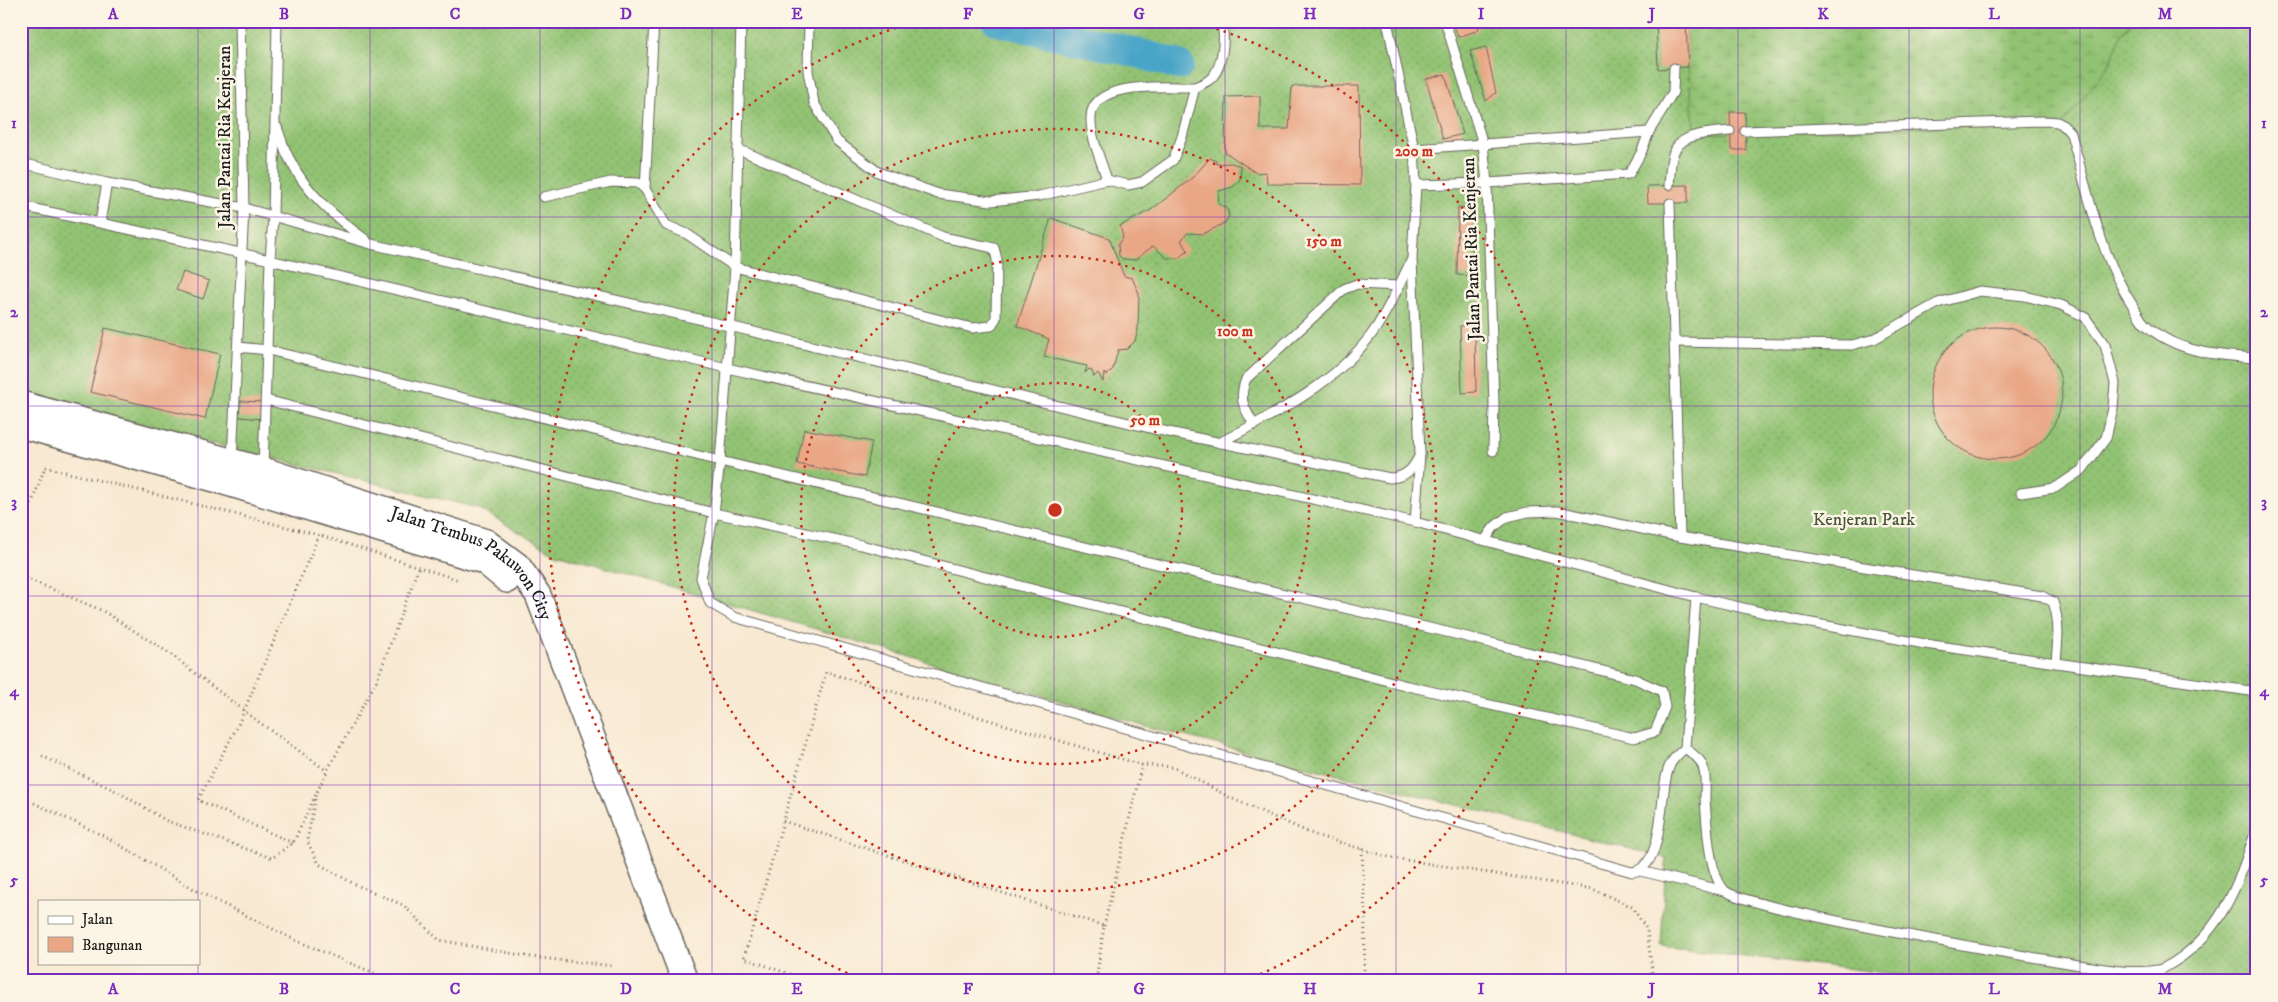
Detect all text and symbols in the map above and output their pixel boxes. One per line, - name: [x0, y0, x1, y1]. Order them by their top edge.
- text: A: [107, 4, 119, 24]
- text: B: [279, 4, 289, 24]
- text: C: [450, 4, 460, 24]
- text: D: [620, 4, 632, 24]
- text: E: [791, 4, 803, 24]
- text: F: [963, 4, 973, 24]
- text: G: [1133, 4, 1145, 24]
- text: H: [1303, 4, 1317, 24]
- text: I: [1478, 4, 1485, 24]
- text: J: [1647, 4, 1656, 24]
- text: K: [1817, 4, 1829, 24]
- text: L: [1988, 4, 2000, 24]
- text: M: [2158, 4, 2173, 24]
- street label: Jalan Pantai Ria Kenjeran: [214, 45, 236, 231]
- text: 1: [11, 113, 17, 133]
- text: 1: [2261, 113, 2267, 133]
- text: 200 m: [1395, 142, 1434, 161]
- street label: Jalan Pantai Ria Kenjeran: [1458, 157, 1486, 343]
- text: 150 m: [1306, 232, 1342, 251]
- text: 2: [10, 302, 19, 322]
- text: 2: [2260, 302, 2269, 322]
- text: 100 m: [1217, 322, 1254, 341]
- text: 50 m: [1129, 411, 1161, 430]
- text: 3: [11, 492, 17, 512]
- text: 3: [2261, 492, 2267, 512]
- street label: Jalan Tembus Pakuwon City: [386, 501, 557, 624]
- centre of rings: [1046, 501, 1064, 519]
- park label: Kenjeran Park: [1813, 509, 1915, 531]
- text: 4: [8, 681, 19, 701]
- text: 4: [2258, 681, 2269, 701]
- text: 5: [9, 870, 18, 890]
- text: 5: [2259, 870, 2268, 890]
- legend: [38, 900, 200, 964]
- text: Jalan: [80, 910, 113, 929]
- text: Bangunan: [82, 936, 142, 955]
- text: A: [107, 979, 119, 999]
- text: B: [279, 979, 289, 999]
- text: C: [450, 979, 460, 999]
- text: D: [620, 979, 632, 999]
- text: E: [791, 979, 803, 999]
- text: F: [963, 979, 973, 999]
- text: G: [1133, 979, 1145, 999]
- text: H: [1303, 979, 1317, 999]
- text: I: [1478, 979, 1485, 999]
- text: J: [1647, 979, 1656, 999]
- text: K: [1817, 979, 1829, 999]
- text: L: [1988, 979, 2000, 999]
- text: M: [2158, 979, 2173, 999]

